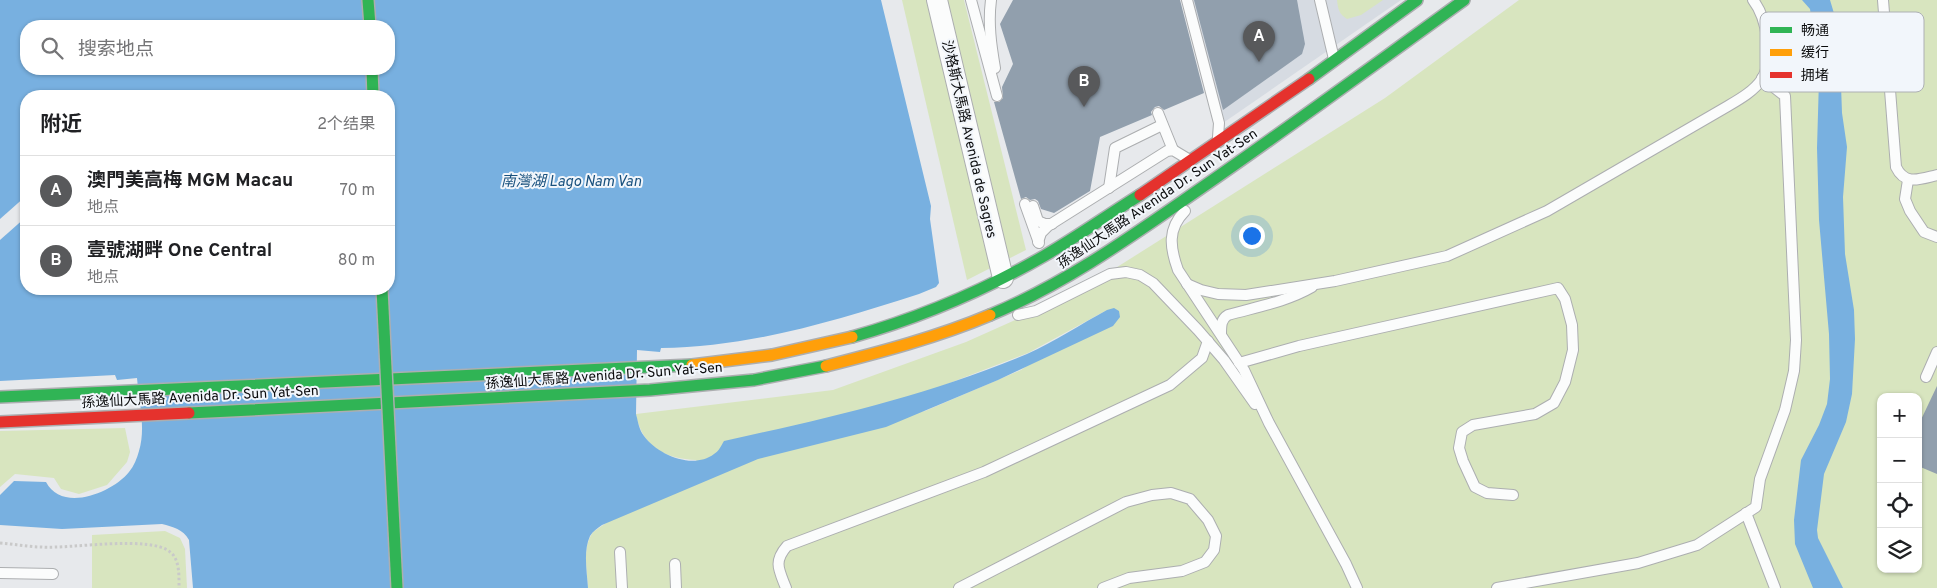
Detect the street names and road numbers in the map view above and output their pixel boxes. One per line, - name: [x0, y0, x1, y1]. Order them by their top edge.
- street label: 沙格斯大馬路 Avenida de Sagres: [937, 39, 1001, 240]
- street label: 孫逸仙大馬路 Avenida Dr. Sun Yat-Sen: [1054, 125, 1261, 273]
- street label: 孫逸仙大馬路 Avenida Dr. Sun Yat-Sen: [485, 359, 723, 393]
- street label: 孫逸仙大馬路 Avenida Dr. Sun Yat-Sen: [81, 382, 319, 412]

